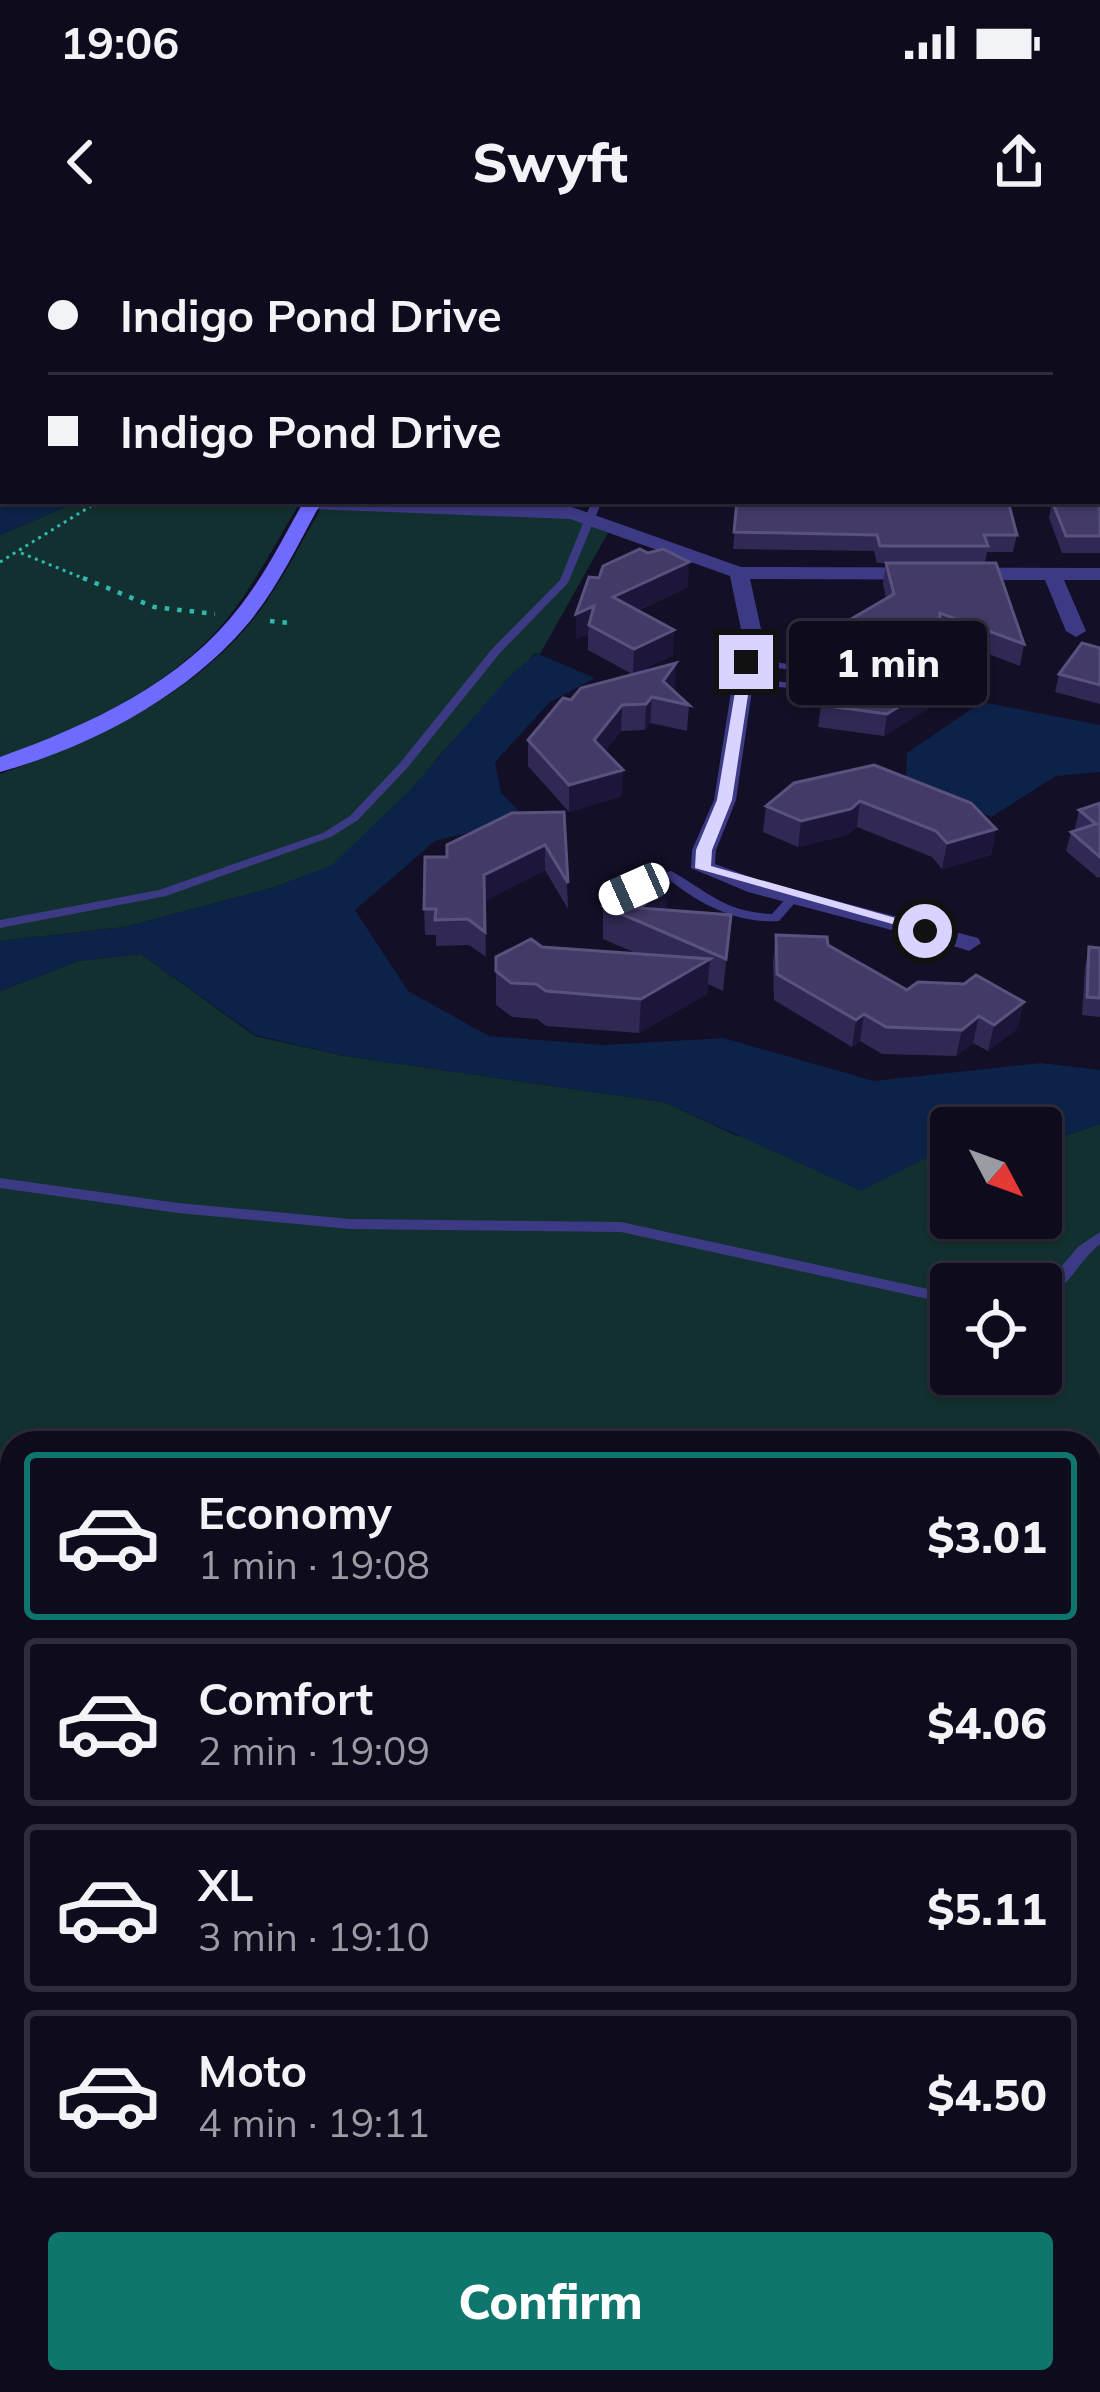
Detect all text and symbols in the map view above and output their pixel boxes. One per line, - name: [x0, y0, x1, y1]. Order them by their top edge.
- text: 19:06: [60, 14, 179, 70]
- text: Swyft: [472, 128, 628, 196]
- icon: back: [48, 129, 114, 195]
- icon: share: [986, 129, 1052, 195]
- text: Indigo Pond Drive: [120, 287, 502, 343]
- text: Indigo Pond Drive: [120, 403, 502, 459]
- callout: 1 min: [788, 620, 986, 704]
- route end: [719, 635, 773, 689]
- text: 1 min: [836, 638, 940, 687]
- car: [594, 858, 674, 920]
- route start: [898, 904, 952, 958]
- north arrow: [930, 1107, 1062, 1239]
- map controls: [930, 1107, 1062, 1395]
- button: locate: [930, 1263, 1062, 1395]
- icon: car: [54, 1482, 162, 1590]
- text: Economy: [198, 1484, 392, 1540]
- text: $3.01: [927, 1508, 1047, 1564]
- text: 1 min · 19:08: [198, 1540, 430, 1589]
- icon: car: [54, 1668, 162, 1776]
- text: Comfort: [198, 1670, 373, 1726]
- text: $4.06: [927, 1694, 1047, 1750]
- text: 2 min · 19:09: [198, 1726, 430, 1775]
- icon: car: [54, 1854, 162, 1962]
- text: XL: [198, 1856, 253, 1912]
- text: $5.11: [927, 1880, 1047, 1936]
- text: 3 min · 19:10: [198, 1912, 430, 1961]
- icon: car: [54, 2040, 162, 2148]
- text: Moto: [198, 2042, 307, 2098]
- text: $4.50: [927, 2066, 1047, 2122]
- text: 4 min · 19:11: [198, 2098, 430, 2147]
- button: Confirm: [48, 2232, 1053, 2370]

